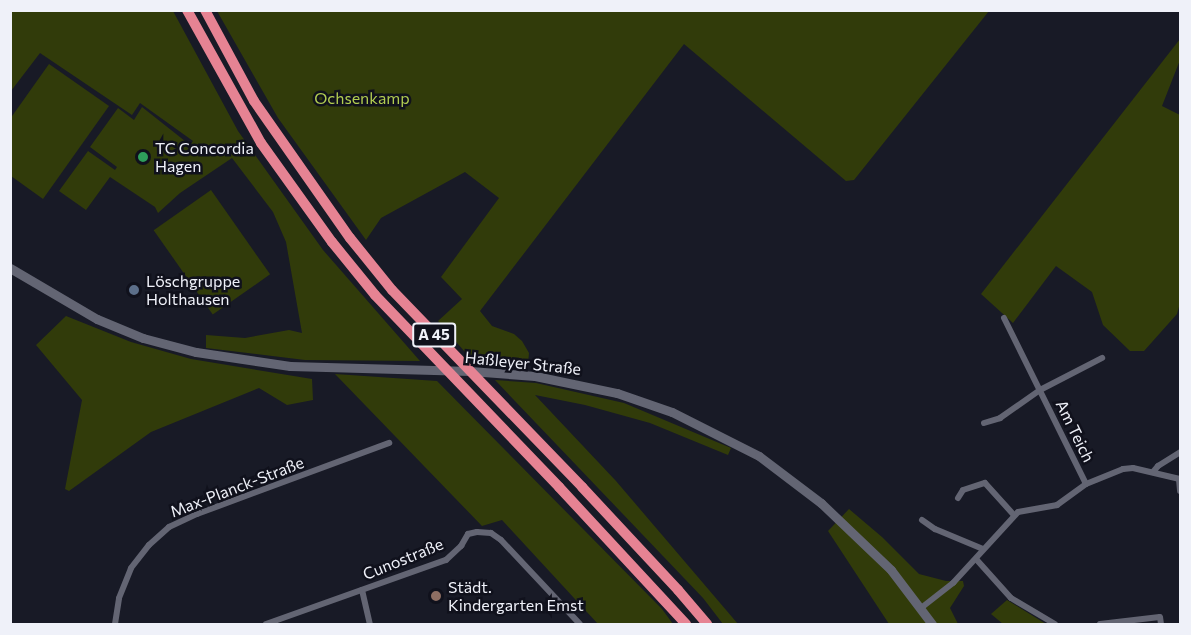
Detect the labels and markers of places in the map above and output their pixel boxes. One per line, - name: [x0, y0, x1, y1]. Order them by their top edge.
- place label: TC Concordia Hagen: [155, 138, 254, 176]
- marker: TC Concordia Hagen: [136, 150, 150, 164]
- place label: Löschgruppe Holthausen: [146, 271, 240, 309]
- marker: Löschgruppe Holthausen: [127, 283, 141, 297]
- place label: Städt. Kindergarten Emst: [448, 577, 584, 615]
- marker: Städt. Kindergarten Emst: [429, 589, 443, 603]

